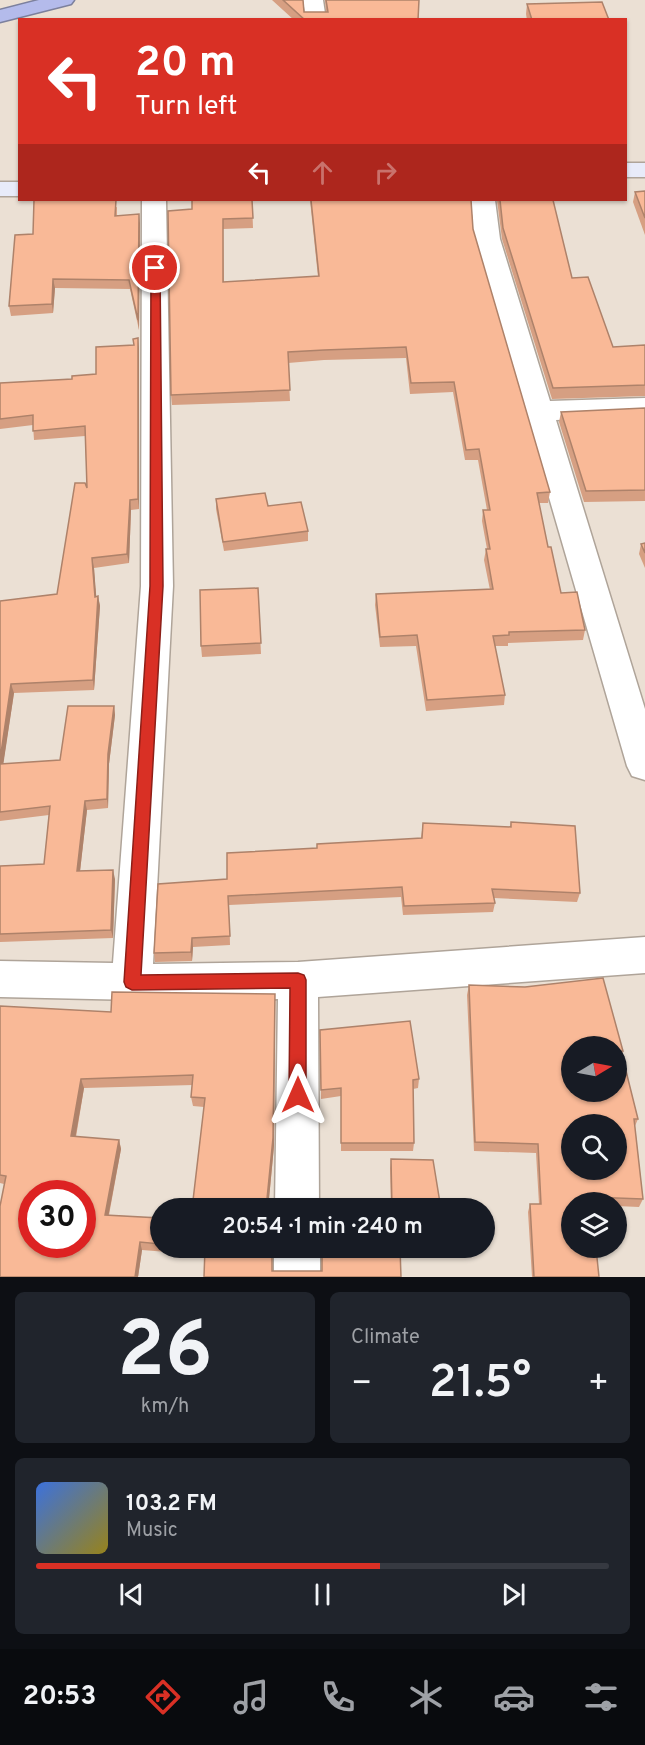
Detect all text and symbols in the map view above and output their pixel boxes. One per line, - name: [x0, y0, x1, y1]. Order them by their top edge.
- text: 20 m: [135, 38, 236, 91]
- icon: left: [36, 42, 114, 120]
- text: Turn left: [135, 90, 237, 124]
- icon: left: [243, 156, 276, 189]
- icon: ahead: [306, 156, 339, 189]
- icon: right: [369, 156, 402, 189]
- pin: [129, 242, 180, 293]
- icon: arrive: [138, 251, 171, 284]
- north arrow: [561, 1036, 627, 1102]
- map controls: [561, 1036, 627, 1258]
- position arrow: [266, 1063, 330, 1127]
- button: search: [561, 1114, 627, 1180]
- speed limit sign: 30: [18, 1180, 96, 1258]
- button: layers: [561, 1192, 627, 1258]
- text: 20:54 · 1 min · 240 m: [222, 1214, 423, 1241]
- text: 26: [117, 1305, 213, 1404]
- text: Climate: [351, 1325, 420, 1351]
- text: 21.5°: [429, 1356, 531, 1413]
- text: −: [351, 1364, 372, 1406]
- text: +: [588, 1364, 609, 1406]
- text: km/h: [141, 1394, 189, 1420]
- text: 103.2 FM: [126, 1491, 217, 1518]
- text: Music: [126, 1518, 178, 1544]
- icon: previous: [115, 1578, 148, 1611]
- icon: pause: [306, 1578, 339, 1611]
- icon: next: [497, 1578, 530, 1611]
- icon: directions: [142, 1676, 184, 1718]
- icon: music: [230, 1676, 272, 1718]
- icon: phone: [317, 1676, 359, 1718]
- icon: climate: [405, 1676, 447, 1718]
- icon: car: [493, 1676, 535, 1718]
- icon: filters: [580, 1676, 622, 1718]
- text: 20:53: [23, 1680, 96, 1714]

